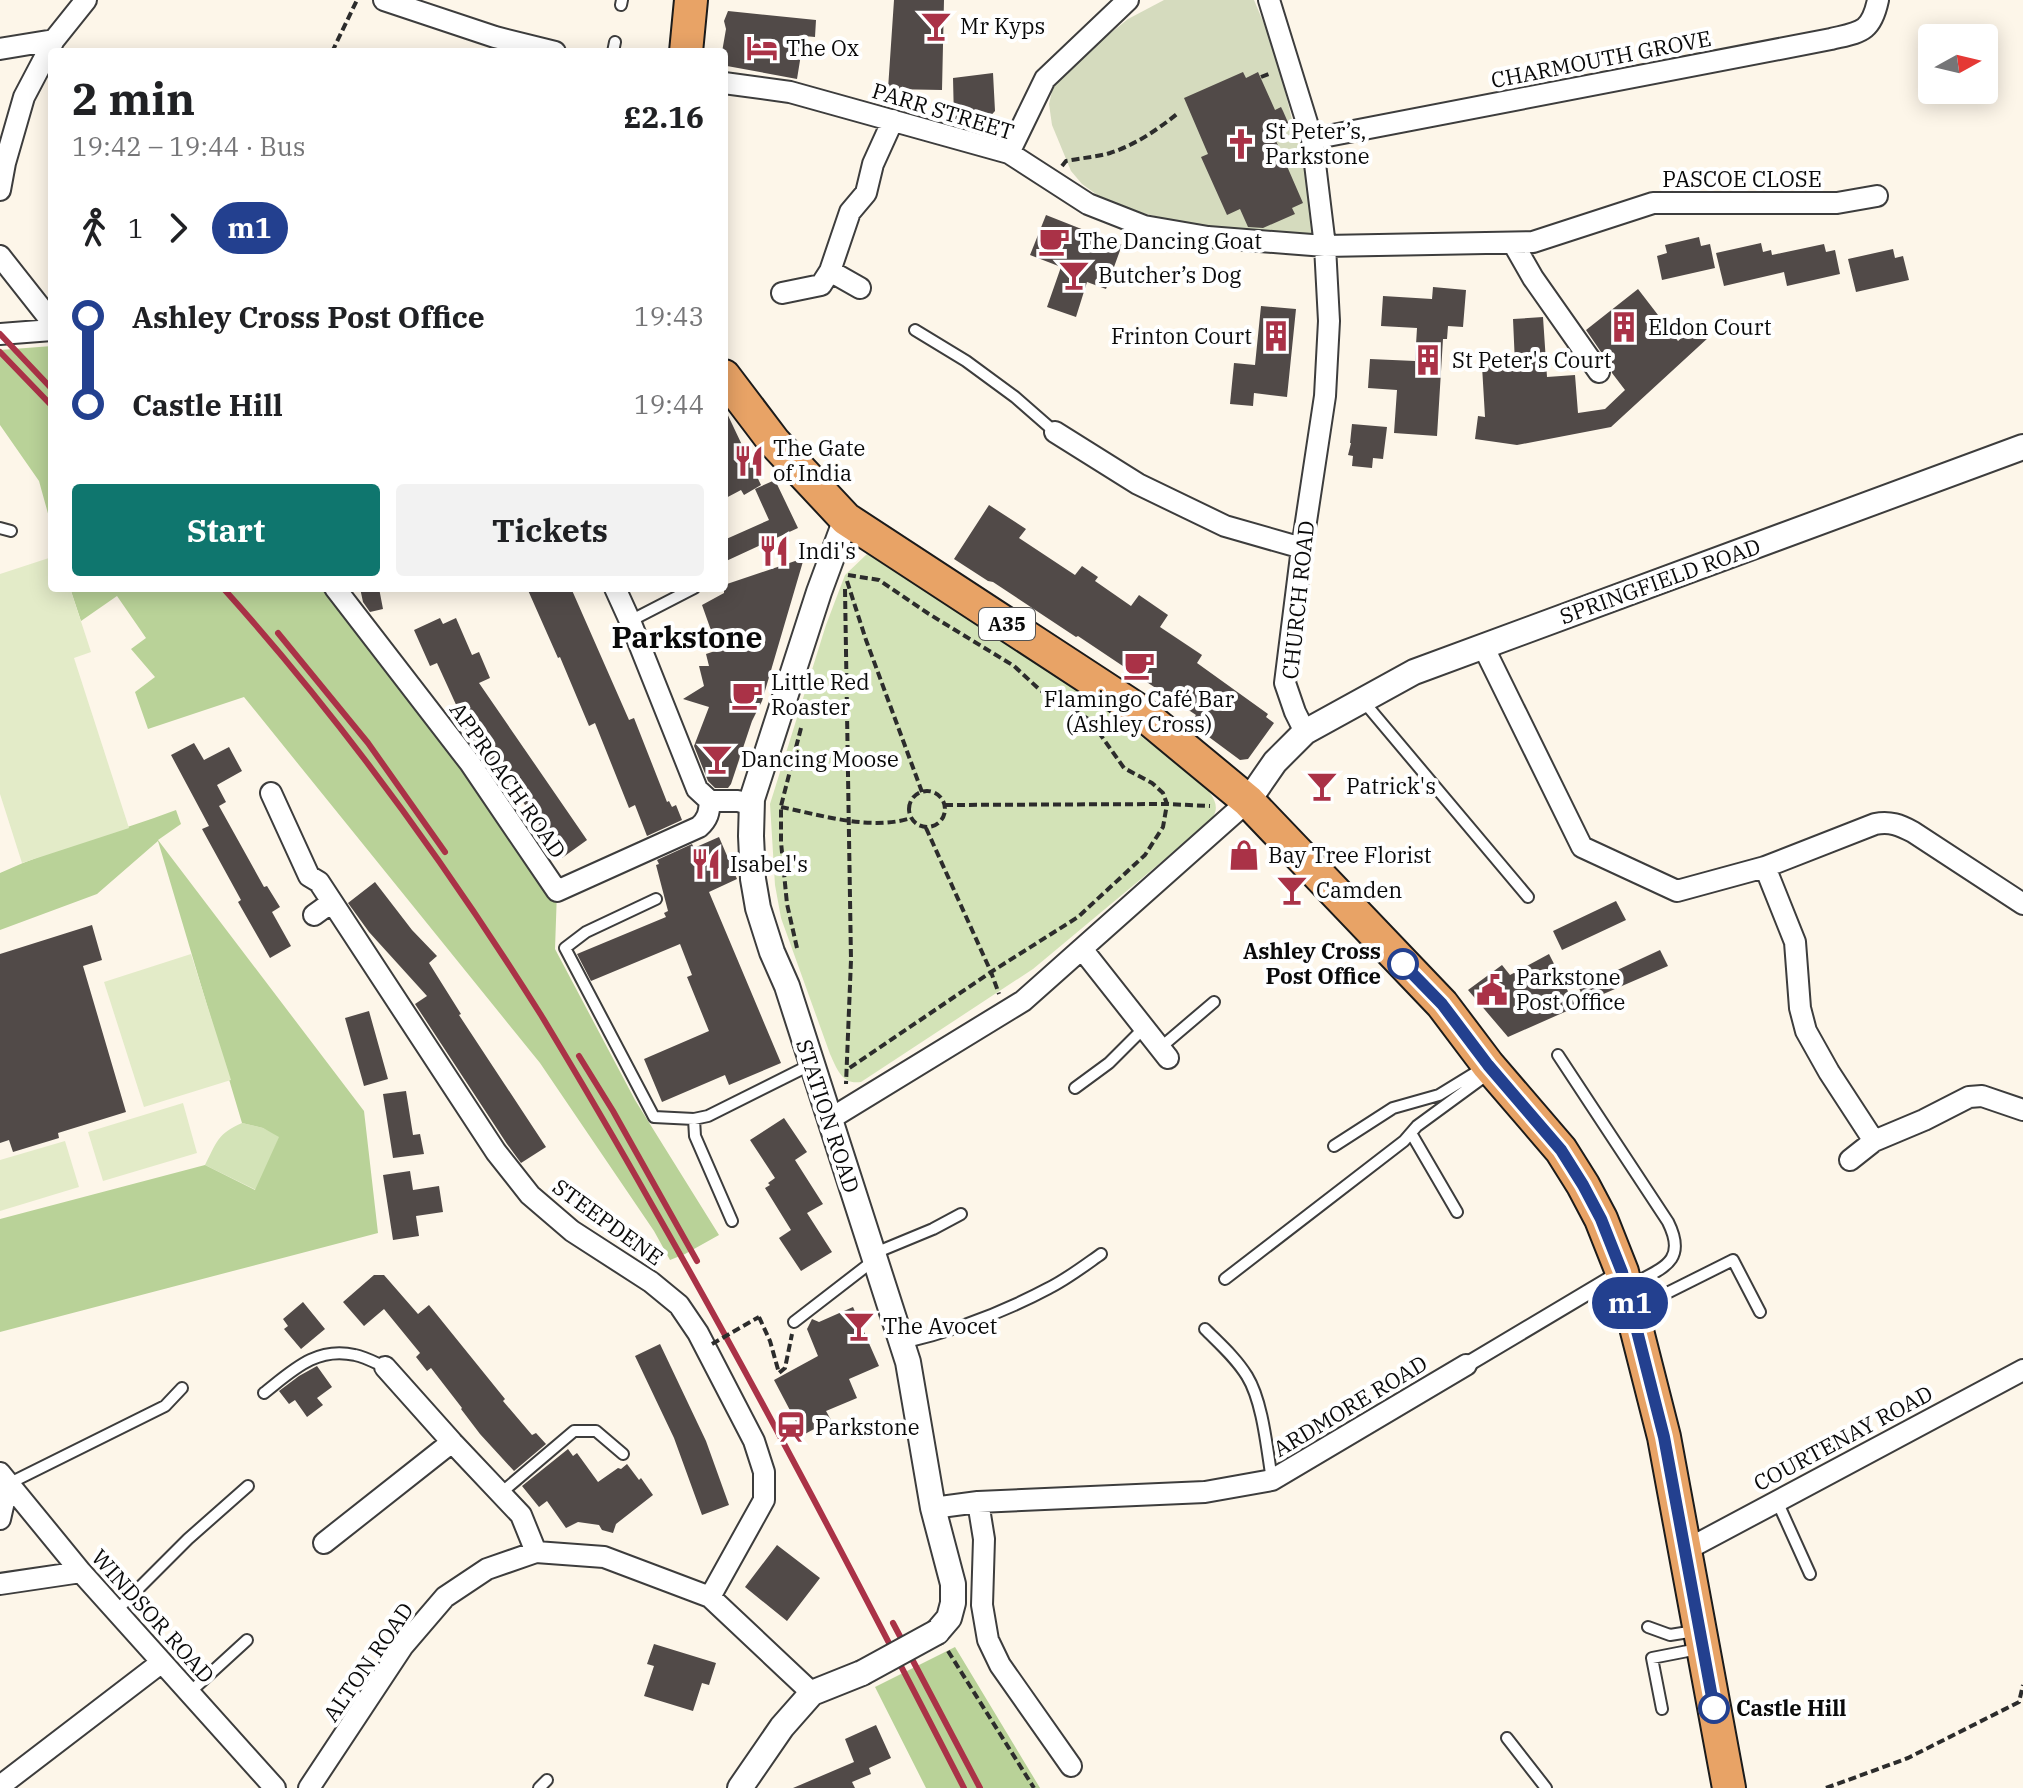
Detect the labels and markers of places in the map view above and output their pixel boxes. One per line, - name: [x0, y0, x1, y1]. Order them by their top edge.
- bar icon: Mr Kyps: [919, 9, 953, 43]
- place label: Mr Kyps: [960, 11, 1045, 40]
- hotel icon: The Ox: [745, 31, 779, 65]
- place label: The Ox: [786, 33, 859, 62]
- place label: St Peter’s, Parkstone: [1265, 116, 1370, 170]
- church icon: St Peter’s, Parkstone: [1224, 127, 1258, 161]
- cafe icon: The Dancing Goat: [1037, 224, 1071, 258]
- place label: The Dancing Goat: [1078, 226, 1262, 255]
- bar icon: Butcher’s Dog: [1057, 258, 1091, 292]
- place label: Butcher’s Dog: [1098, 260, 1241, 289]
- building icon: Eldon Court: [1607, 310, 1641, 344]
- place label: Eldon Court: [1648, 312, 1772, 341]
- building icon: Frinton Court: [1259, 319, 1293, 353]
- place label: Frinton Court: [1111, 321, 1252, 350]
- building icon: St Peter's Court: [1411, 343, 1445, 377]
- place label: St Peter's Court: [1452, 345, 1612, 374]
- place label: The Gate of India: [773, 433, 865, 487]
- restaurant icon: The Gate of India: [732, 444, 766, 478]
- restaurant icon: Indi's: [757, 534, 791, 568]
- place label: Indi's: [798, 536, 856, 565]
- cafe icon: Flamingo Café Bar (Ashley Cross): [1122, 648, 1156, 682]
- place label: Little Red Roaster: [771, 667, 870, 721]
- cafe icon: Little Red Roaster: [730, 678, 764, 712]
- place label: Flamingo Café Bar (Ashley Cross): [1044, 684, 1234, 738]
- bar icon: Dancing Moose: [700, 742, 734, 776]
- place label: Dancing Moose: [741, 744, 899, 773]
- bar icon: Patrick's: [1305, 769, 1339, 803]
- place label: Patrick's: [1346, 771, 1436, 800]
- shop icon: Bay Tree Florist: [1227, 838, 1261, 872]
- place label: Bay Tree Florist: [1268, 840, 1432, 869]
- restaurant icon: Isabel's: [689, 847, 723, 881]
- place label: Isabel's: [730, 849, 808, 878]
- bar icon: Camden: [1275, 873, 1309, 907]
- place label: Camden: [1316, 875, 1402, 904]
- place label: Ashley Cross Post Office: [1243, 936, 1381, 990]
- marker: Ashley Cross Post Office: [1388, 949, 1418, 979]
- place label: Parkstone Post Office: [1516, 962, 1625, 1016]
- public building icon: Parkstone Post Office: [1475, 973, 1509, 1007]
- bar icon: The Avocet: [842, 1309, 876, 1343]
- place label: The Avocet: [883, 1311, 998, 1340]
- station icon: Parkstone: [774, 1410, 808, 1444]
- place label: Parkstone: [815, 1412, 920, 1441]
- marker: Castle Hill: [1699, 1693, 1729, 1723]
- place label: Castle Hill: [1736, 1693, 1847, 1722]

